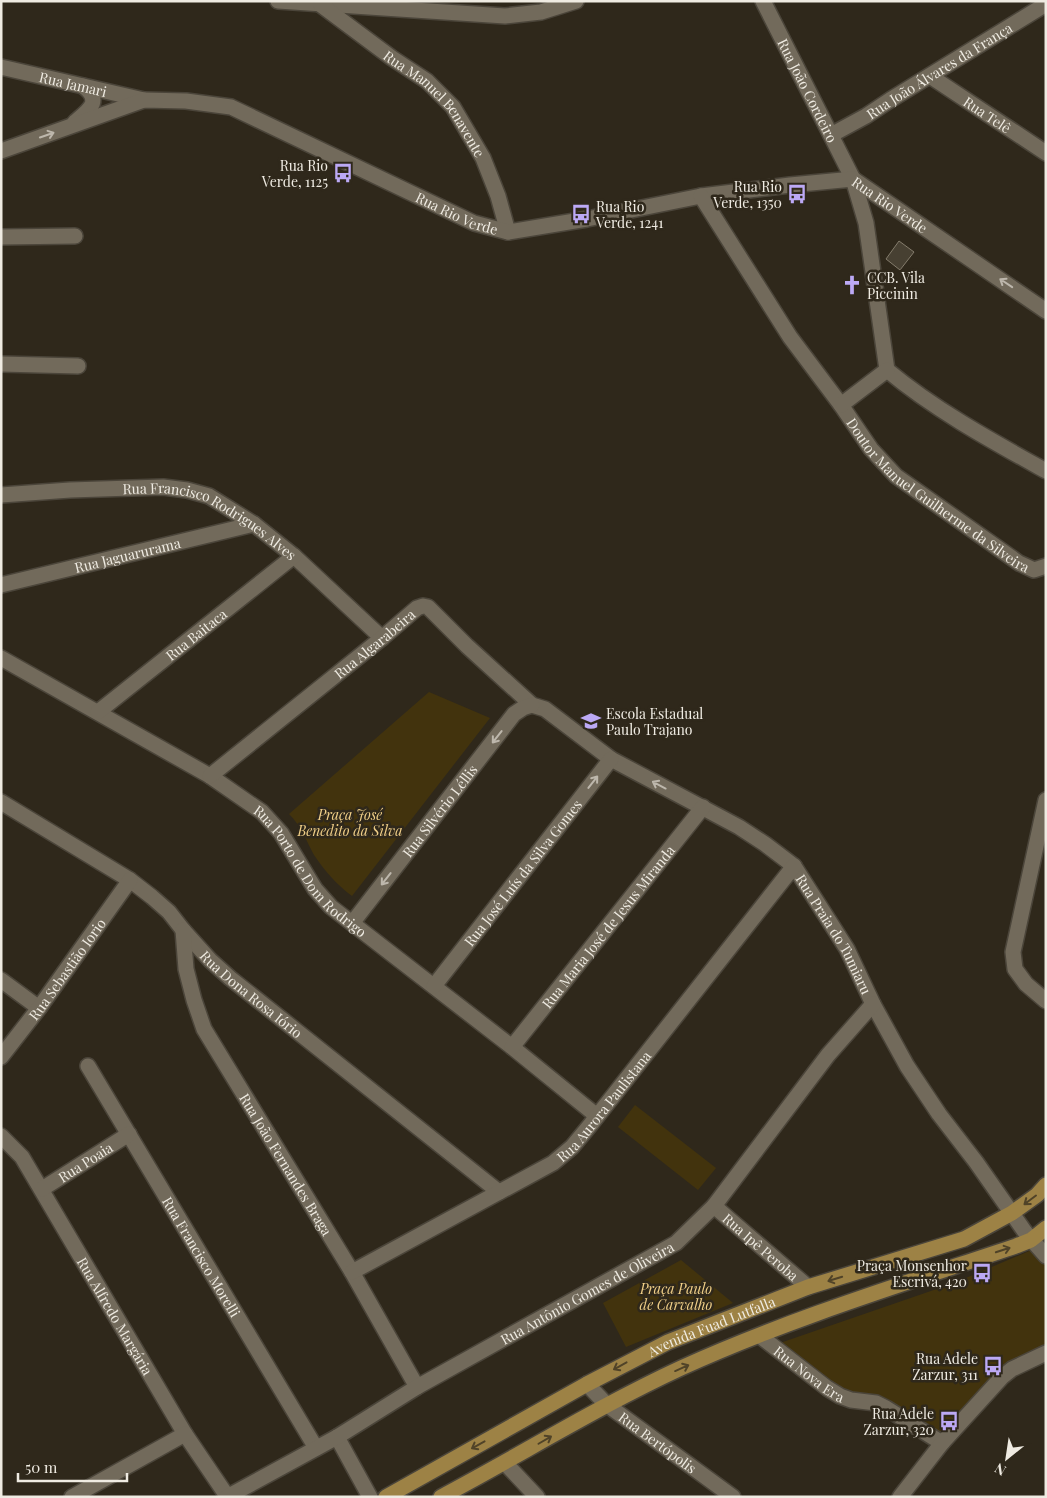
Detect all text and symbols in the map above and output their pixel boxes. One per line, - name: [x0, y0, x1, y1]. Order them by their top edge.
- street label: Rua João Álvares da França: [862, 18, 1016, 123]
- street label: Rua João Cordeiro: [774, 35, 842, 146]
- street label: Rua Manuel Benavente: [380, 46, 490, 160]
- street label: Rua Jamari: [38, 67, 109, 101]
- street label: Rua Telê: [960, 91, 1015, 137]
- one-way arrow: [39, 130, 55, 139]
- place label: Rua Rio Verde, 1125: [261, 156, 328, 191]
- bus stop icon: Rua Rio Verde, 1125: [332, 162, 354, 184]
- street label: Rua Rio Verde: [849, 172, 932, 237]
- place label: Rua Rio Verde, 1350: [712, 177, 782, 212]
- bus stop icon: Rua Rio Verde, 1350: [786, 183, 808, 205]
- street label: Rua Rio Verde: [413, 187, 500, 238]
- place label: Rua Rio Verde, 1241: [595, 197, 663, 232]
- bus stop icon: Rua Rio Verde, 1241: [570, 203, 592, 225]
- place label: CCB. Vila Piccinin: [867, 268, 925, 303]
- church icon: CCB. Vila Piccinin: [841, 274, 863, 296]
- one-way arrow: [999, 278, 1013, 288]
- street label: Doutor Manuel Guilherme da Silveira: [843, 414, 1033, 576]
- street label: Rua Francisco Rodrigues Alves: [122, 477, 301, 564]
- street label: Rua Jaguarurama: [72, 533, 182, 576]
- street label: Rua Baitaca: [161, 604, 230, 664]
- street label: Rua Algarabeira: [330, 605, 419, 683]
- place label: Escola Estadual Paulo Trajano: [606, 704, 703, 739]
- school or university icon: Escola Estadual Paulo Trajano: [580, 710, 602, 732]
- one-way arrow: [492, 730, 502, 744]
- street label: Rua Silvério Léllis: [397, 760, 481, 861]
- one-way arrow: [588, 776, 599, 789]
- one-way arrow: [652, 780, 667, 790]
- street label: Rua José Luís da Silva Gomes: [459, 795, 586, 950]
- street label: Rua Porto de Dom Rodrigo: [250, 800, 371, 941]
- park label: Praça José Benedito da Silva: [296, 805, 403, 840]
- street label: Rua Maria José de Jesus Miranda: [537, 841, 679, 1012]
- street label: Rua Praia do Tumiaru: [792, 870, 876, 997]
- one-way arrow: [381, 872, 392, 885]
- street label: Rua Sebastião Iorio: [24, 914, 110, 1024]
- street label: Rua Dona Rosa Iório: [196, 946, 307, 1042]
- street label: Rua Aurora Paulistana: [552, 1047, 655, 1166]
- street label: Rua João Fernandes Braga: [236, 1089, 337, 1239]
- street label: Rua Poaia: [54, 1137, 116, 1186]
- street label: Rua Francisco Morelli: [158, 1193, 245, 1320]
- one-way arrow: [1023, 1195, 1037, 1205]
- street label: Rua Ipê Peroba: [719, 1208, 803, 1285]
- street label: Rua Antônio Gomes de Oliveira: [497, 1237, 677, 1348]
- one-way arrow: [995, 1245, 1011, 1255]
- street label: Rua Alfredo Margária: [73, 1253, 158, 1378]
- place label: Praça Monsenhor Escrivá, 420: [857, 1256, 968, 1291]
- bus stop icon: Praça Monsenhor Escrivá, 420: [971, 1262, 993, 1284]
- one-way arrow: [827, 1274, 843, 1284]
- park label: Praça Paulo de Carvalho: [639, 1279, 713, 1314]
- street label: Avenida Fuad Lutfalla: [643, 1291, 778, 1361]
- street label: Rua Nova Era: [770, 1341, 847, 1406]
- place label: Rua Adele Zarzur, 311: [912, 1349, 978, 1384]
- bus stop icon: Rua Adele Zarzur, 311: [982, 1355, 1004, 1377]
- one-way arrow: [612, 1361, 627, 1371]
- one-way arrow: [674, 1363, 689, 1372]
- place label: Rua Adele Zarzur, 320: [863, 1404, 934, 1439]
- street label: Rua Bertópolis: [615, 1407, 701, 1477]
- bus stop icon: Rua Adele Zarzur, 320: [938, 1410, 960, 1432]
- north arrow: [982, 1433, 1032, 1483]
- one-way arrow: [538, 1434, 552, 1444]
- one-way arrow: [470, 1440, 485, 1450]
- scale bar: [18, 1450, 126, 1482]
- text: 50 m: [25, 1457, 58, 1477]
- text: N: [991, 1459, 1009, 1480]

